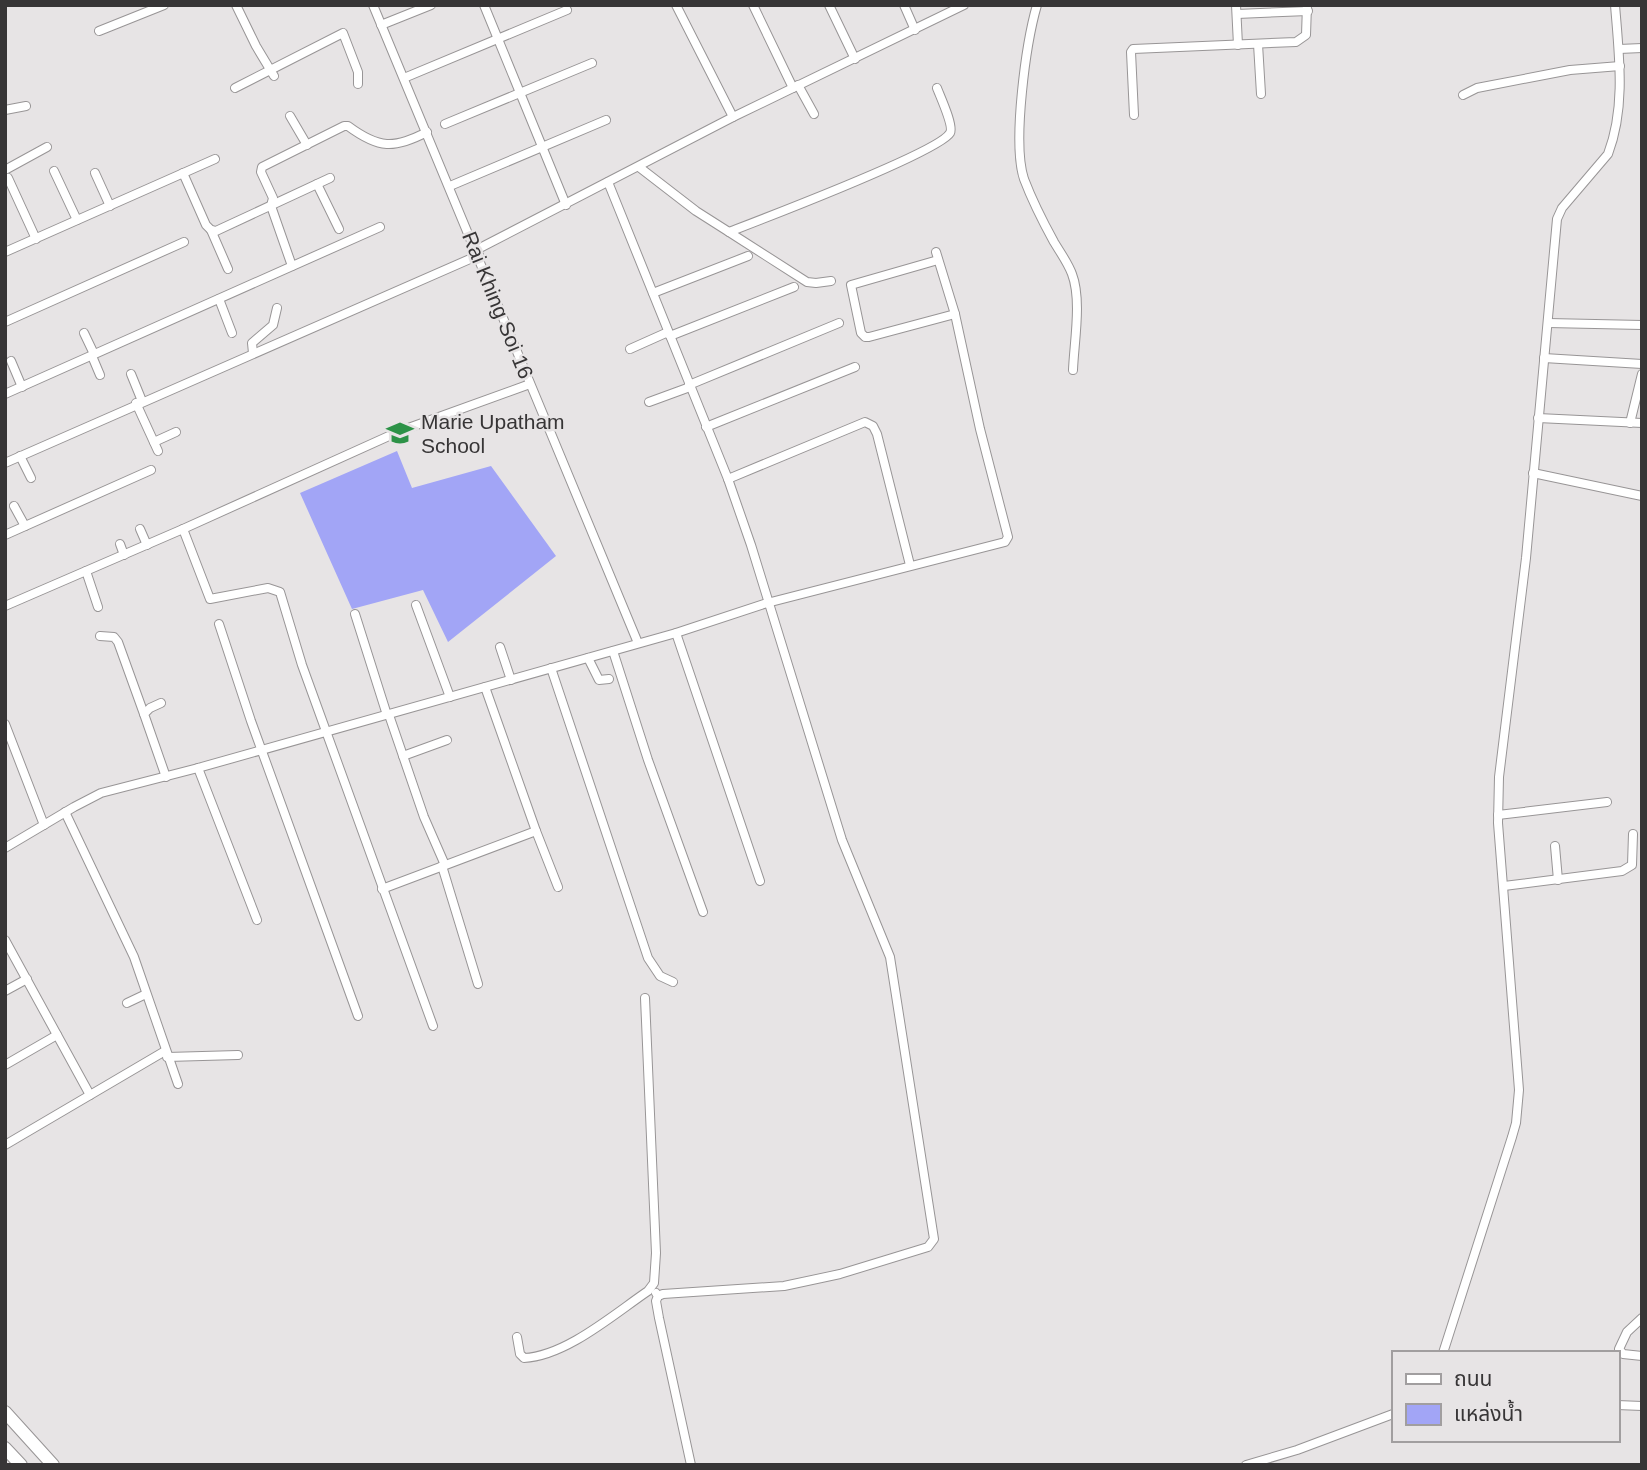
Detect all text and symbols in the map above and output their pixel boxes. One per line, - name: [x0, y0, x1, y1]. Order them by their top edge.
- street label: Rai Khing Soi 16: [458, 228, 538, 382]
- place label: Marie Upatham School: [421, 410, 565, 457]
- school or university icon: Marie Upatham School: [385, 418, 415, 448]
- legend: [1392, 1351, 1619, 1442]
- text: ถนน: [1454, 1367, 1492, 1390]
- text: แหล่งน้ำ: [1454, 1399, 1523, 1425]

